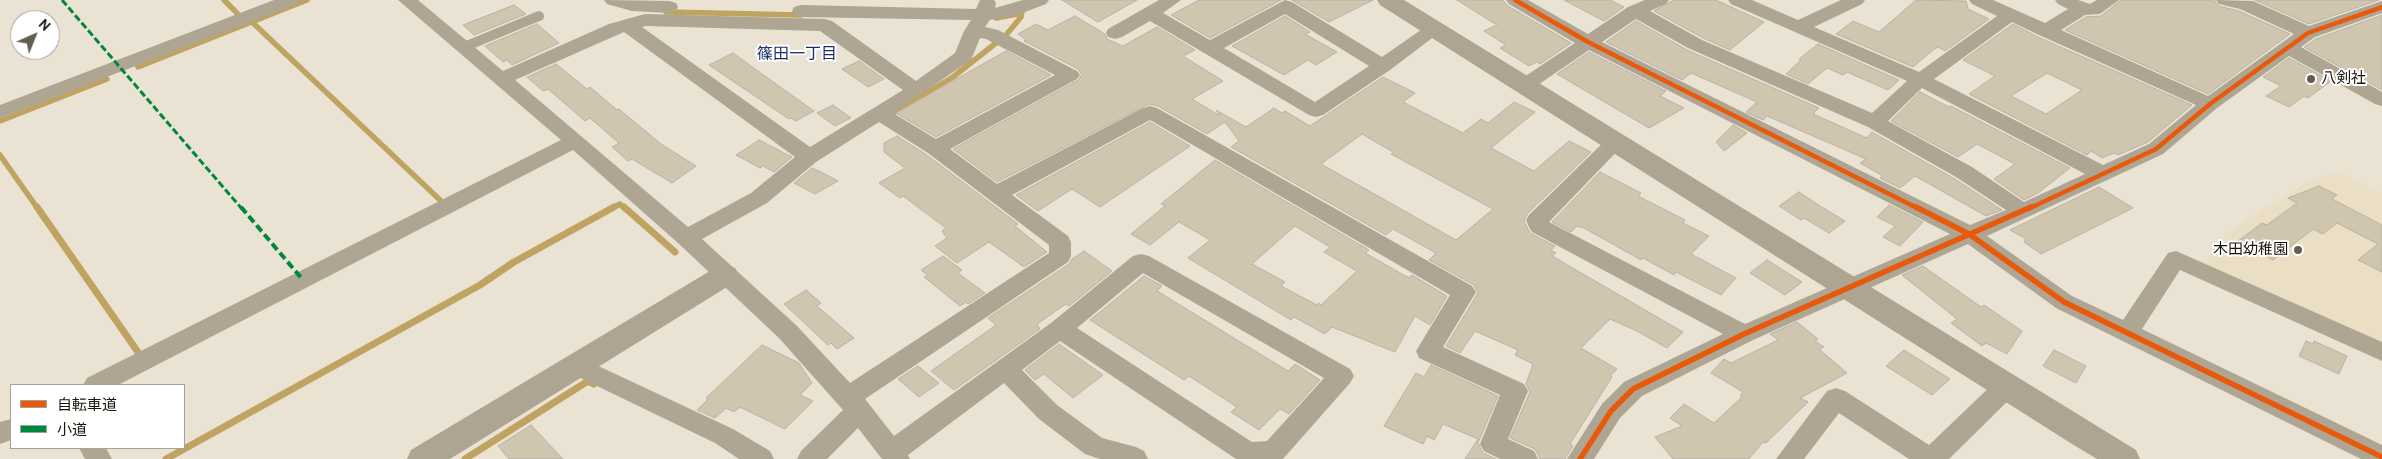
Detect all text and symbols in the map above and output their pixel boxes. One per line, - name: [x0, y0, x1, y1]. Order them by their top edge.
- north arrow: [10, 10, 60, 60]
- text: N: [35, 15, 55, 35]
- district label: 篠田一丁目: [757, 44, 837, 64]
- place label: 八剣社: [2321, 70, 2366, 88]
- marker: 八剣社: [2305, 73, 2317, 85]
- place label: 木田幼稚園: [2213, 241, 2288, 259]
- marker: 木田幼稚園: [2292, 244, 2304, 256]
- legend: [10, 384, 185, 449]
- text: 自転車道: [57, 396, 117, 414]
- text: 小道: [57, 421, 87, 439]

